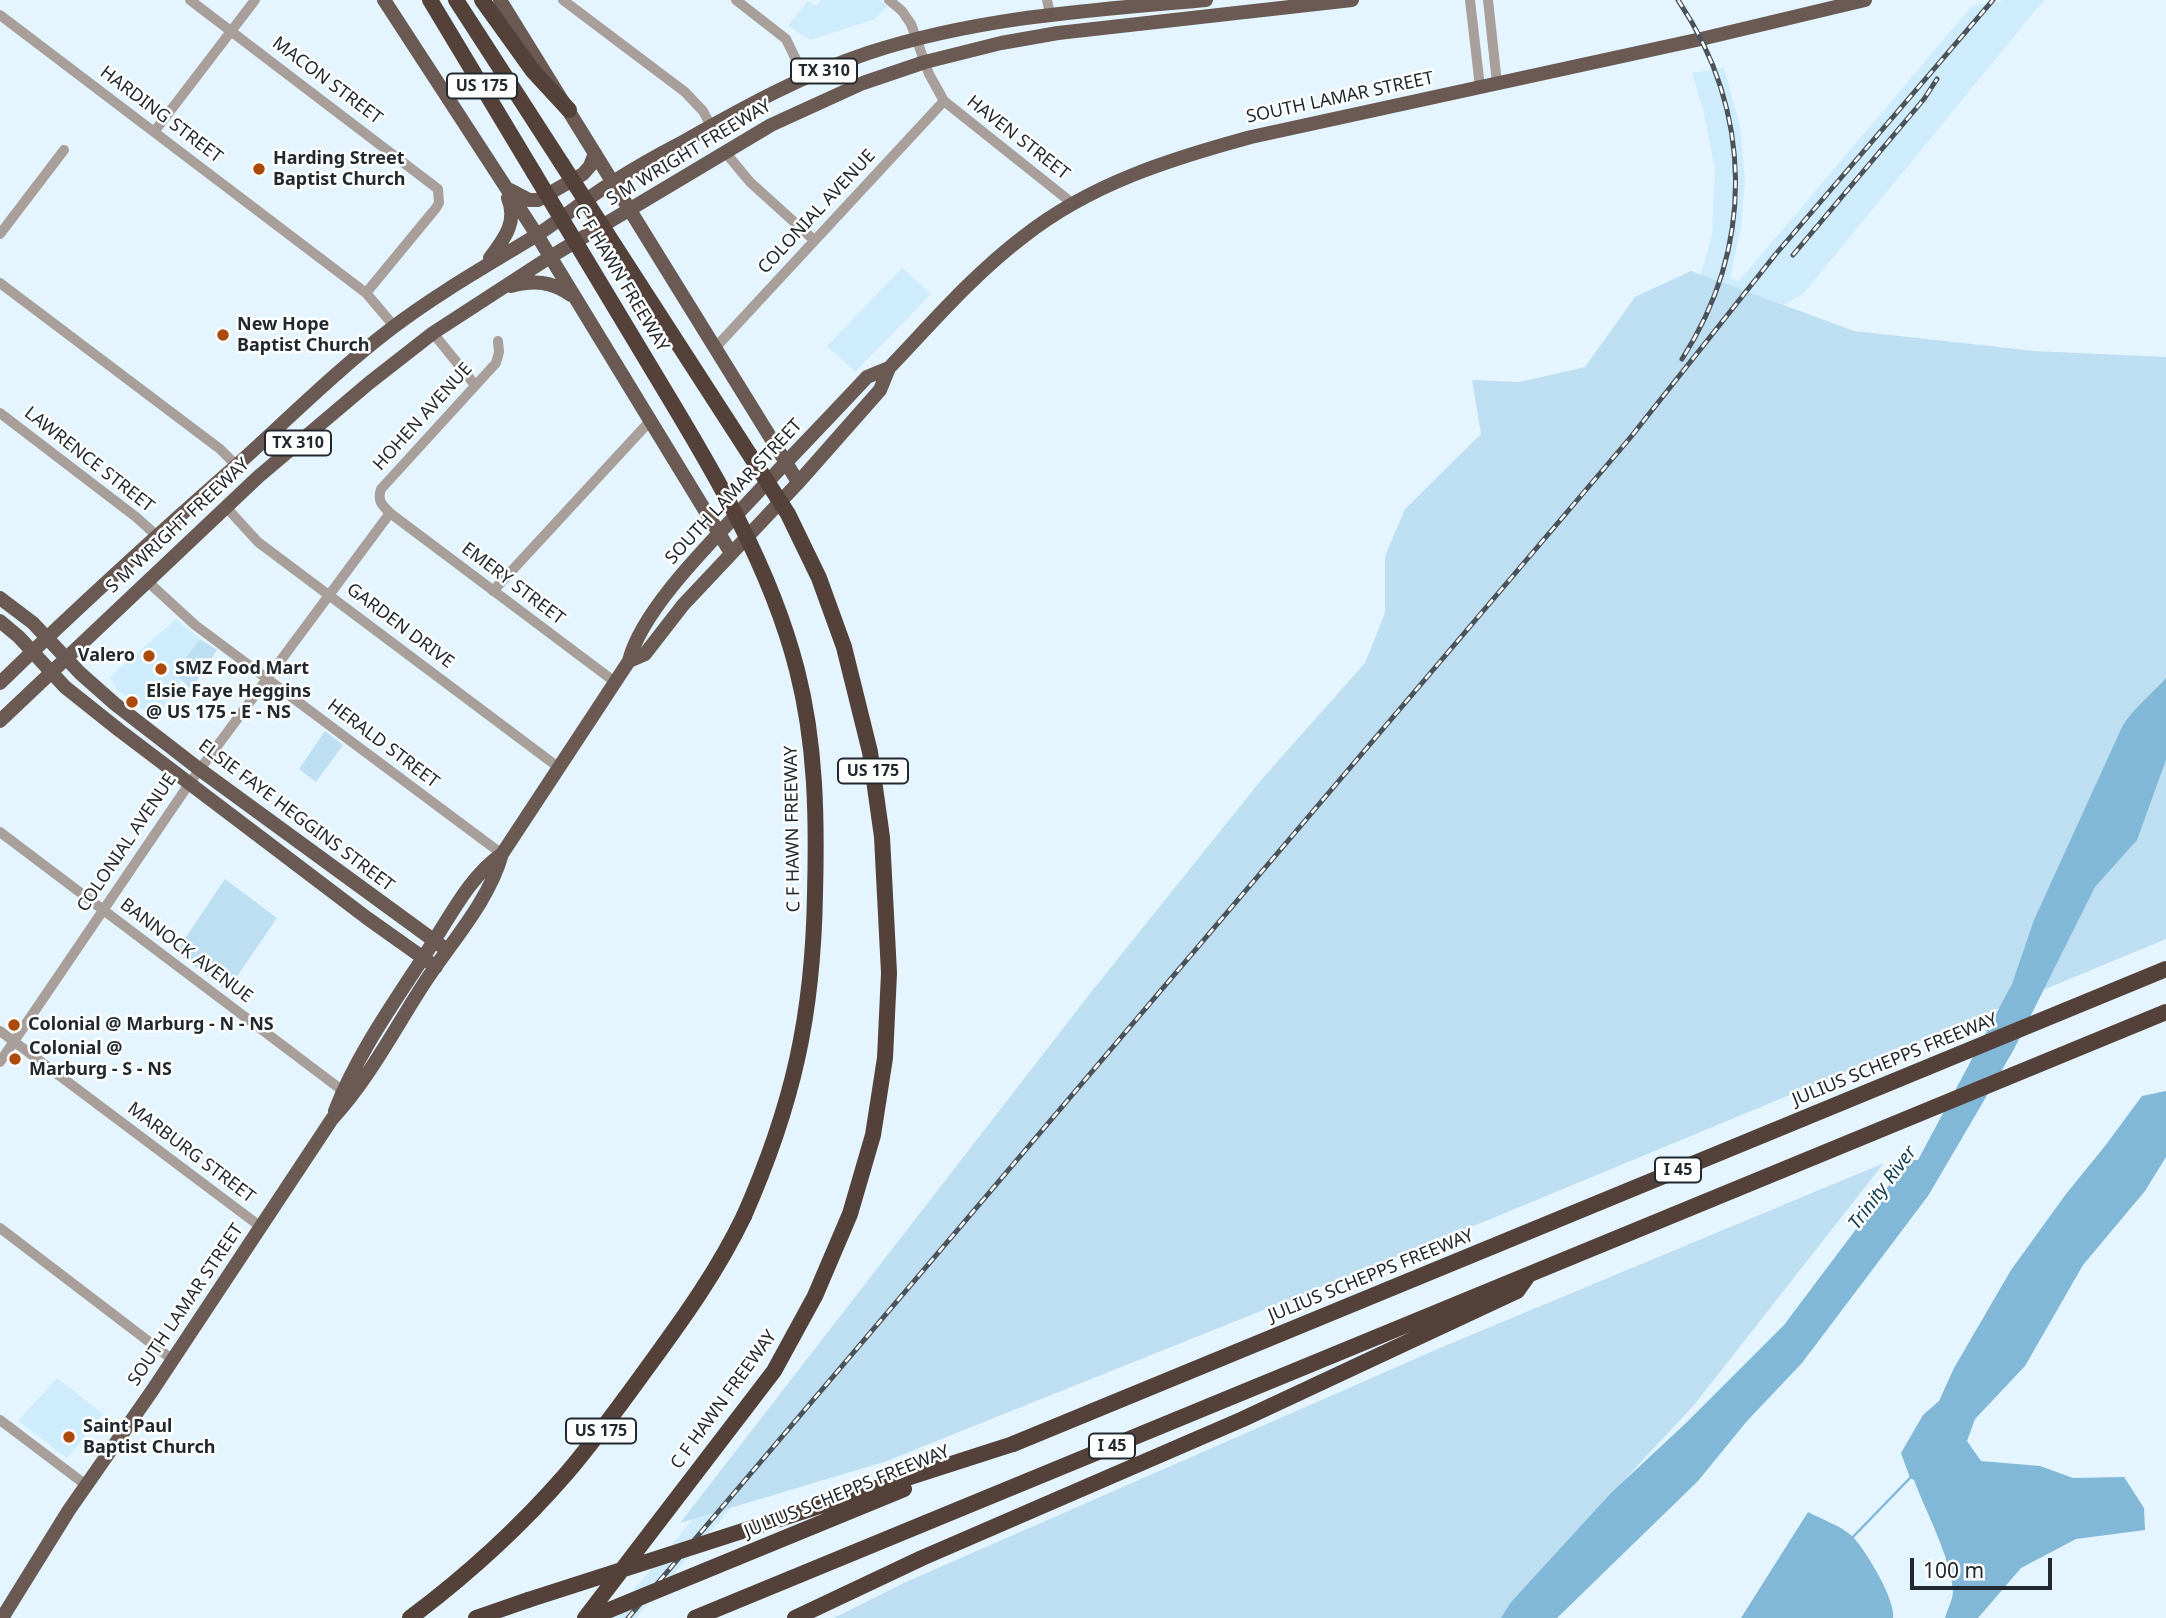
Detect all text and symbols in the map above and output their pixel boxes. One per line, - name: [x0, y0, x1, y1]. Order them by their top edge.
- street label: MACON STREET: [268, 33, 386, 129]
- road number: TX 310: [791, 58, 857, 83]
- street label: HARDING STREET: [95, 62, 227, 168]
- street label: SOUTH LAMAR STREET: [1244, 68, 1436, 128]
- road number: US 175: [447, 74, 517, 99]
- street label: HAVEN STREET: [962, 91, 1074, 185]
- street label: S M WRIGHT FREEWAY: [603, 95, 775, 211]
- street label: COLONIAL AVENUE: [754, 145, 880, 279]
- place label: Harding Street Baptist Church: [273, 148, 405, 190]
- marker: Harding Street Baptist Church: [251, 161, 267, 177]
- street label: C F HAWN FREEWAY: [569, 202, 673, 356]
- place label: New Hope Baptist Church: [237, 314, 369, 356]
- marker: New Hope Baptist Church: [215, 327, 231, 343]
- street label: HOHEN AVENUE: [369, 359, 477, 475]
- street label: LAWRENCE STREET: [20, 403, 158, 517]
- street label: SOUTH LAMAR STREET: [661, 415, 807, 569]
- road number: TX 310: [265, 430, 331, 456]
- street label: S M WRIGHT FREEWAY: [102, 454, 254, 598]
- street label: EMERY STREET: [457, 538, 569, 630]
- street label: GARDEN DRIVE: [342, 579, 458, 673]
- place label: Valero: [78, 645, 135, 667]
- marker: Valero: [141, 648, 157, 664]
- place label: SMZ Food Mart: [175, 658, 309, 680]
- marker: SMZ Food Mart: [153, 661, 169, 677]
- place label: Elsie Faye Heggins @ US 175 - E - NS: [146, 681, 311, 724]
- marker: Elsie Faye Heggins @ US 175 - E - NS: [124, 694, 140, 710]
- street label: HERALD STREET: [323, 695, 443, 793]
- street label: ELSIE FAYE HEGGINS STREET: [194, 735, 398, 897]
- street label: C F HAWN FREEWAY: [781, 746, 805, 912]
- road number: US 175: [838, 758, 908, 784]
- street label: COLONIAL AVENUE: [73, 770, 181, 916]
- street label: BANNOCK AVENUE: [116, 894, 256, 1008]
- street label: JULIUS SCHEPPS FREEWAY: [1789, 1009, 2001, 1111]
- place label: Colonial @ Marburg - N - NS: [28, 1014, 274, 1036]
- marker: Colonial @ Marburg - N - NS: [6, 1017, 22, 1033]
- place label: Colonial @ Marburg - S - NS: [29, 1038, 172, 1080]
- marker: Colonial @ Marburg - S - NS: [7, 1051, 23, 1067]
- street label: MARBURG STREET: [123, 1098, 259, 1208]
- water label: Trinity River: [1844, 1142, 1922, 1234]
- road number: I 45: [1655, 1158, 1701, 1182]
- street label: SOUTH LAMAR STREET: [124, 1220, 248, 1390]
- street label: JULIUS SCHEPPS FREEWAY: [1265, 1225, 1477, 1327]
- street label: C F HAWN FREEWAY: [666, 1326, 782, 1474]
- place label: Saint Paul Baptist Church: [83, 1416, 215, 1458]
- road number: US 175: [566, 1418, 636, 1443]
- marker: Saint Paul Baptist Church: [61, 1429, 77, 1445]
- road number: I 45: [1089, 1434, 1135, 1458]
- street label: JULIUS SCHEPPS FREEWAY: [741, 1441, 953, 1543]
- scale bar: [1914, 1544, 2056, 1588]
- text: 100 m: [1923, 1556, 1984, 1584]

